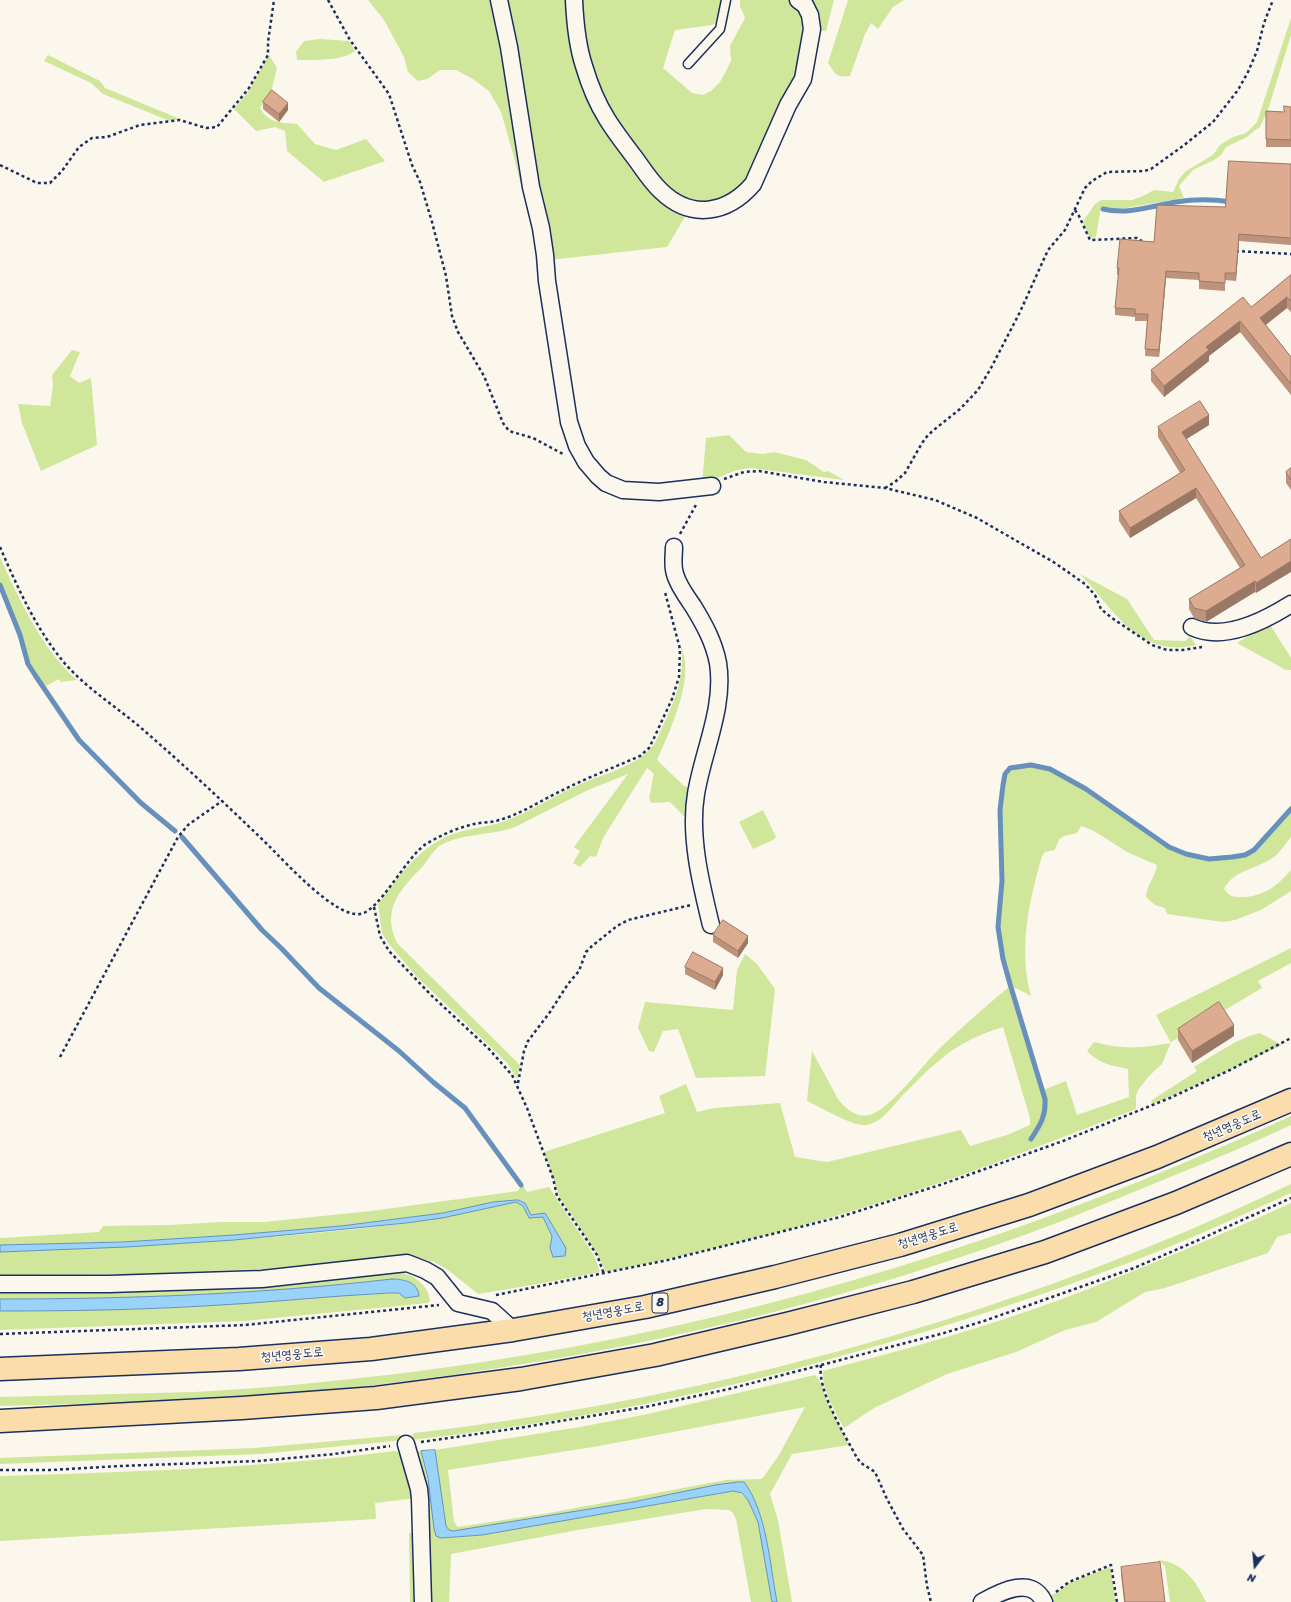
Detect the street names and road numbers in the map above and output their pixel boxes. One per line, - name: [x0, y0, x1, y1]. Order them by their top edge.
- street label: 청년영웅도로: [1200, 1107, 1264, 1145]
- street label: 청년영웅도로: [896, 1219, 960, 1253]
- road number: 8: [652, 1293, 668, 1313]
- street label: 청년영웅도로: [581, 1299, 645, 1325]
- street label: 청년영웅도로: [260, 1344, 324, 1366]

